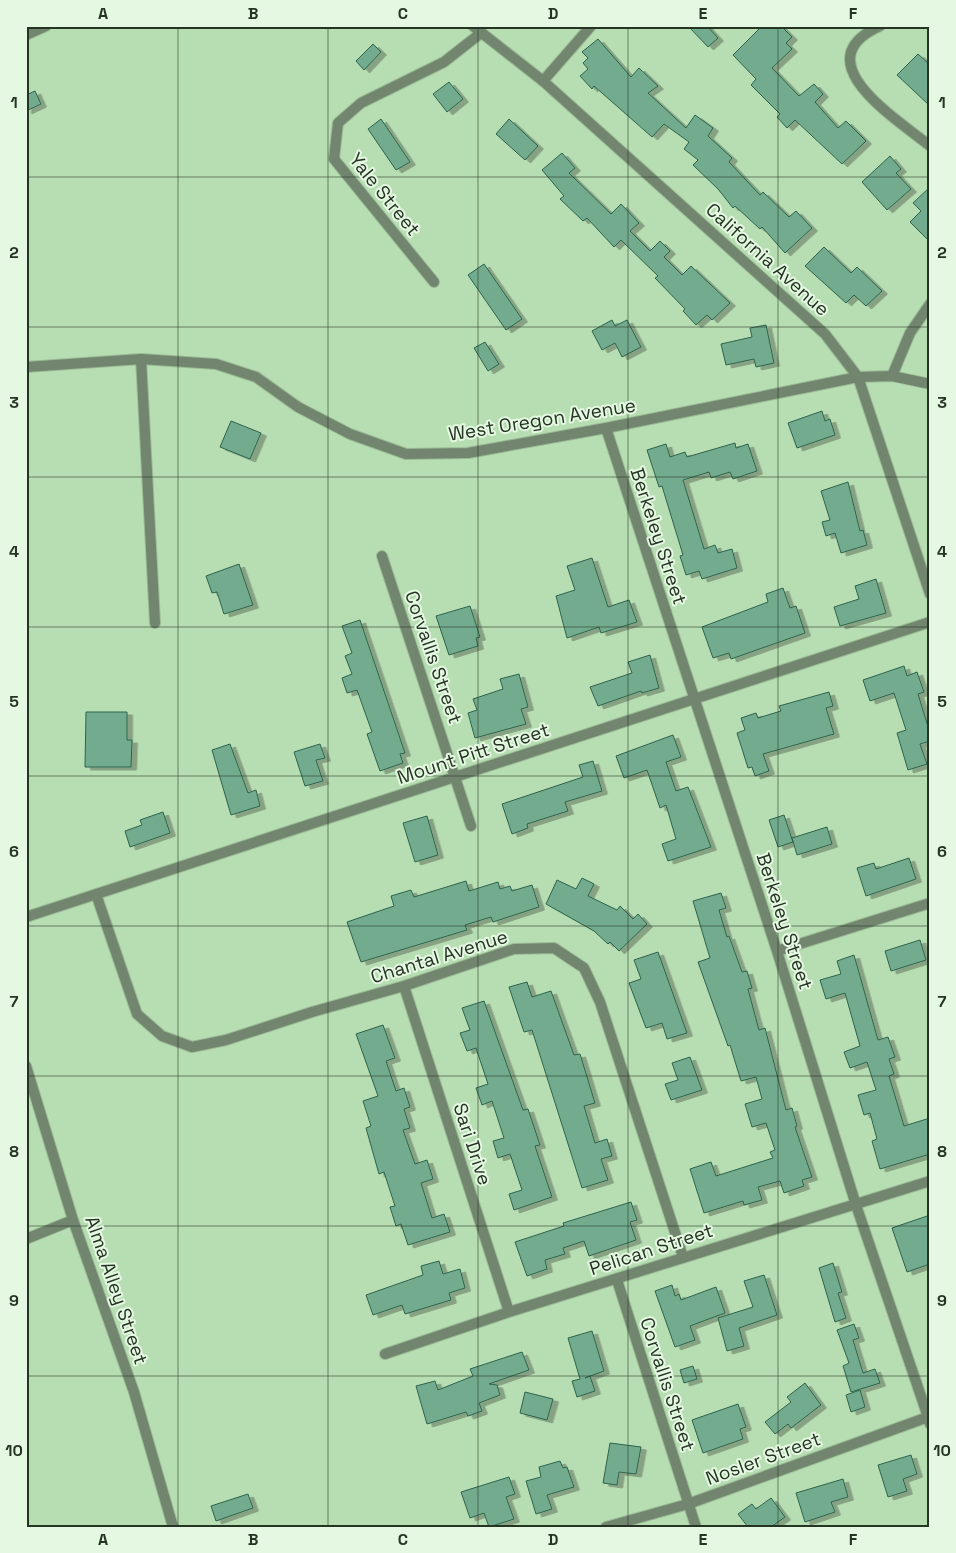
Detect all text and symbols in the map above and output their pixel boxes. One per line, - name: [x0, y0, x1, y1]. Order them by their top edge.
- text: A: [98, 3, 108, 24]
- text: B: [248, 3, 258, 24]
- text: C: [398, 3, 408, 24]
- text: D: [548, 3, 558, 24]
- text: E: [699, 3, 708, 24]
- text: F: [849, 3, 858, 24]
- text: 1: [10, 92, 18, 113]
- text: 1: [938, 92, 946, 113]
- street label: Yale Street: [343, 148, 426, 241]
- street label: California Avenue: [700, 197, 835, 322]
- text: 2: [9, 242, 19, 263]
- text: 2: [937, 242, 947, 263]
- text: 3: [9, 392, 19, 413]
- street label: West Oregon Avenue: [447, 392, 637, 447]
- text: 3: [937, 392, 947, 413]
- street label: Berkeley Street: [625, 465, 692, 608]
- text: 4: [9, 541, 19, 562]
- text: 4: [937, 541, 947, 562]
- street label: Corvallis Street: [399, 587, 468, 727]
- text: 5: [9, 691, 19, 712]
- text: 5: [937, 691, 947, 712]
- street label: Mount Pitt Street: [394, 717, 552, 790]
- text: 6: [9, 841, 19, 862]
- text: 6: [937, 841, 947, 862]
- street label: Berkeley Street: [751, 850, 818, 993]
- street label: Chantal Avenue: [368, 924, 511, 989]
- text: 7: [10, 991, 19, 1012]
- text: 7: [938, 991, 947, 1012]
- street label: Sari Drive: [448, 1100, 498, 1188]
- text: 8: [9, 1141, 19, 1162]
- text: 8: [937, 1141, 947, 1162]
- street label: Alma Alley Street: [79, 1213, 154, 1368]
- street label: Pelican Street: [586, 1218, 716, 1281]
- text: 9: [9, 1290, 19, 1311]
- text: 9: [937, 1290, 947, 1311]
- street label: Corvallis Street: [634, 1314, 701, 1454]
- street label: Nosler Street: [702, 1426, 824, 1491]
- text: 10: [5, 1440, 23, 1461]
- text: 10: [933, 1440, 951, 1461]
- text: A: [98, 1529, 108, 1550]
- text: B: [248, 1529, 258, 1550]
- text: C: [398, 1529, 408, 1550]
- text: D: [548, 1529, 558, 1550]
- text: E: [699, 1529, 708, 1550]
- text: F: [849, 1529, 858, 1550]

